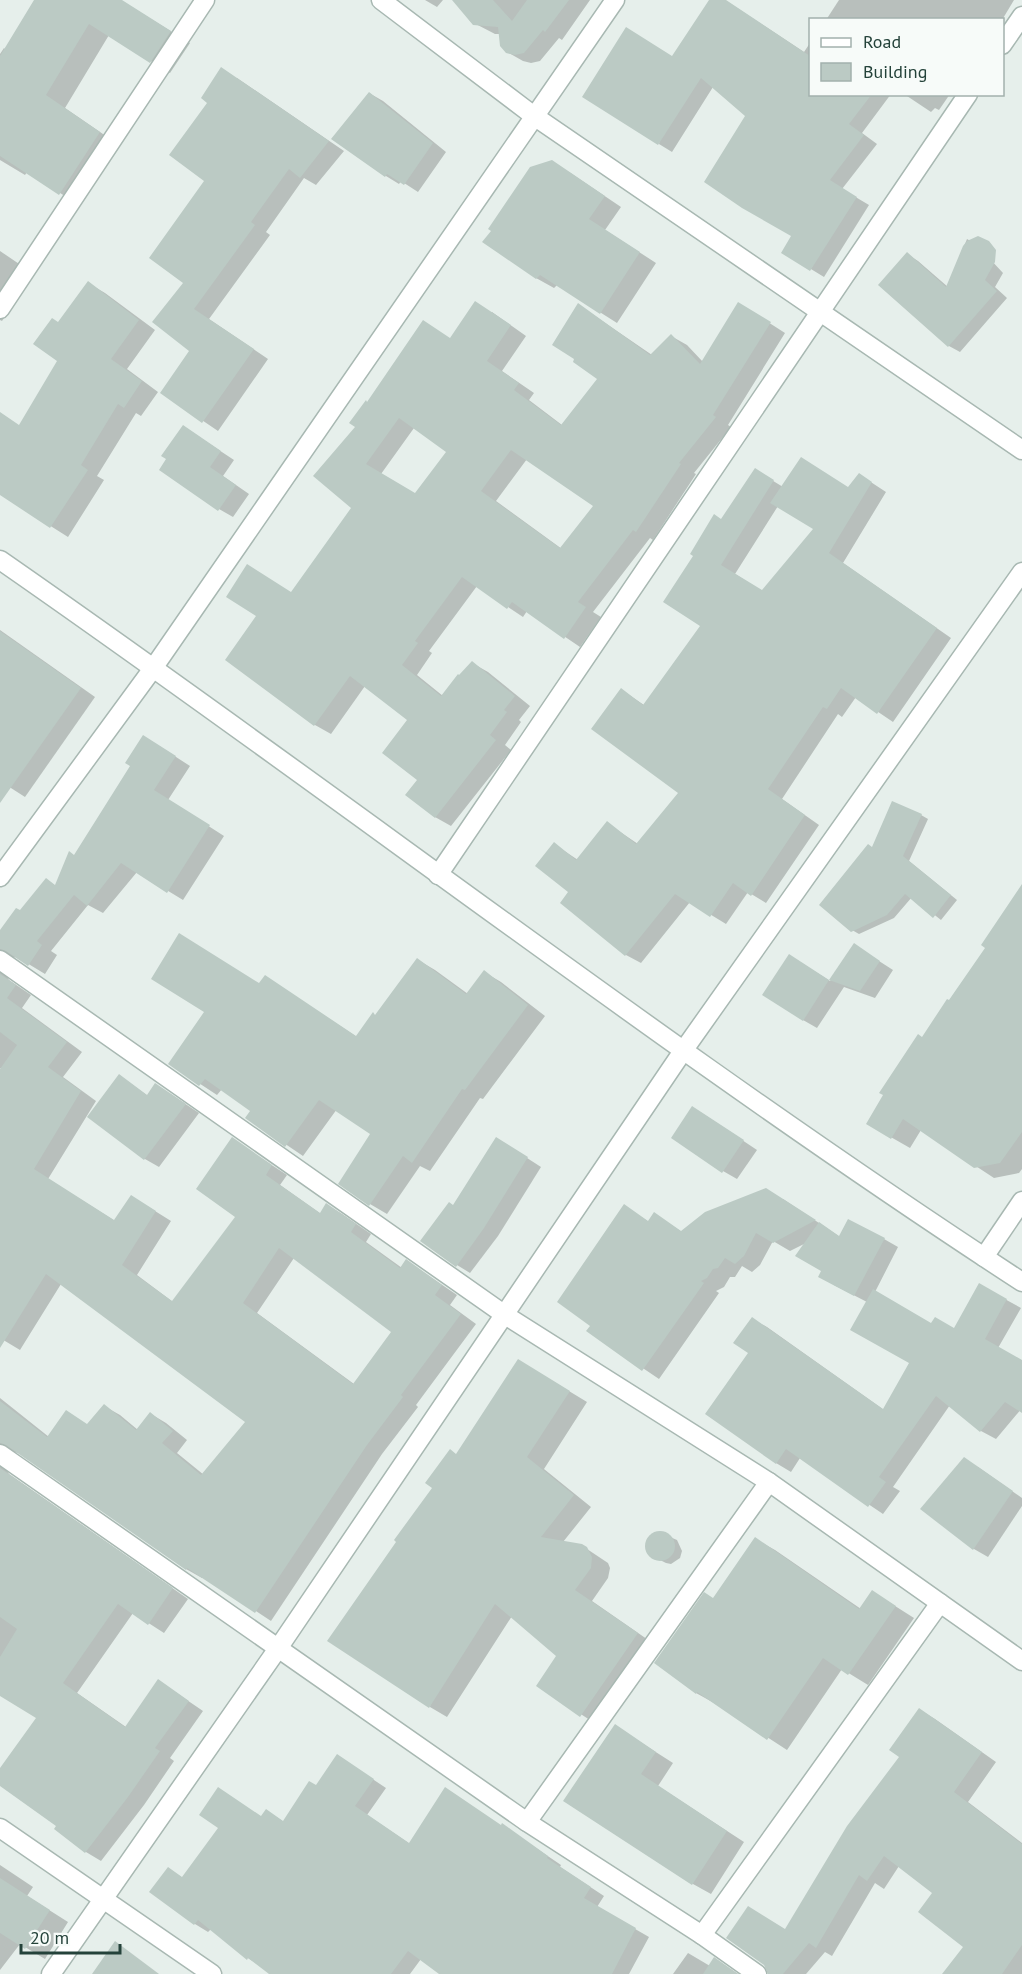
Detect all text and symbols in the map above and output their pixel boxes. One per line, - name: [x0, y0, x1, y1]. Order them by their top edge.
- legend: [809, 18, 1004, 96]
- text: Road: [863, 30, 901, 53]
- text: Building: [863, 60, 927, 83]
- scale bar: [21, 1917, 120, 1955]
- text: 20 m: [30, 1926, 69, 1949]

